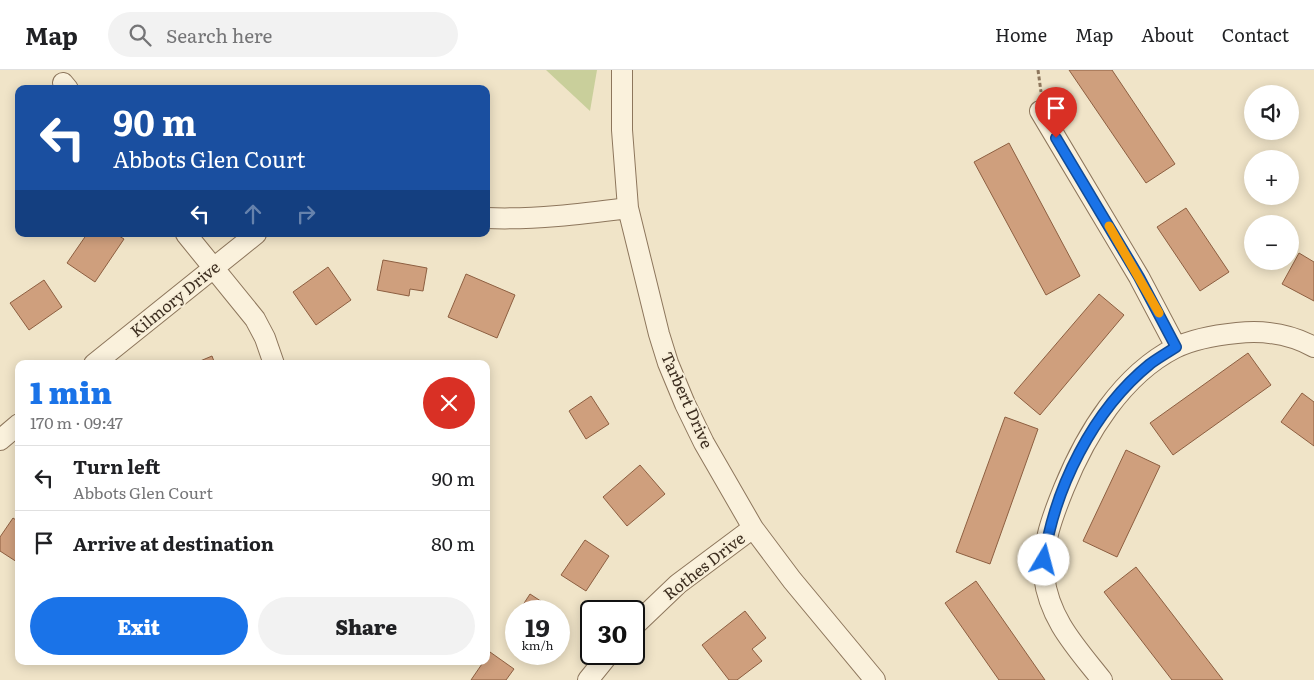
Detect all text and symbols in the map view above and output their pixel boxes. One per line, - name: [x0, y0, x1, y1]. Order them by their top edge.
- search box: [108, 12, 458, 57]
- text: Map: [25, 17, 78, 52]
- icon: search: [126, 21, 154, 49]
- text: Search here: [166, 21, 272, 49]
- text: Home: [995, 21, 1047, 48]
- text: Map: [1075, 21, 1113, 48]
- text: About: [1141, 21, 1194, 48]
- text: Contact: [1222, 21, 1289, 48]
- map controls: [1244, 85, 1299, 270]
- button: sound: [1244, 85, 1299, 140]
- pin: [1035, 87, 1077, 138]
- icon: arrive: [1042, 94, 1070, 122]
- text: 90 m: [113, 95, 197, 147]
- icon: left: [30, 105, 95, 170]
- text: Abbots Glen Court: [113, 142, 305, 175]
- button: +: [1244, 150, 1299, 205]
- icon: left: [186, 200, 214, 228]
- icon: ahead: [239, 200, 267, 228]
- icon: right: [292, 200, 320, 228]
- button: −: [1244, 215, 1299, 270]
- street label: Kilmory Drive: [124, 254, 224, 342]
- street label: Tarbert Drive: [656, 347, 720, 452]
- text: 1 min: [30, 369, 112, 413]
- button: close: [423, 377, 475, 429]
- text: 170 m · 09:47: [30, 410, 123, 434]
- text: Turn left: [73, 452, 160, 480]
- icon: left: [30, 464, 58, 492]
- text: 90 m: [432, 464, 475, 492]
- text: Abbots Glen Court: [73, 480, 213, 504]
- street label: Rothes Drive: [657, 526, 749, 605]
- icon: arrive: [30, 529, 58, 557]
- text: Arrive at destination: [73, 529, 274, 557]
- text: 80 m: [431, 529, 475, 557]
- position arrow: [1017, 533, 1069, 585]
- button: Exit: [30, 597, 248, 655]
- button: Share: [258, 597, 475, 655]
- speed limit sign: 30: [580, 600, 645, 665]
- text: 19: [525, 608, 550, 645]
- text: km/h: [522, 636, 553, 654]

